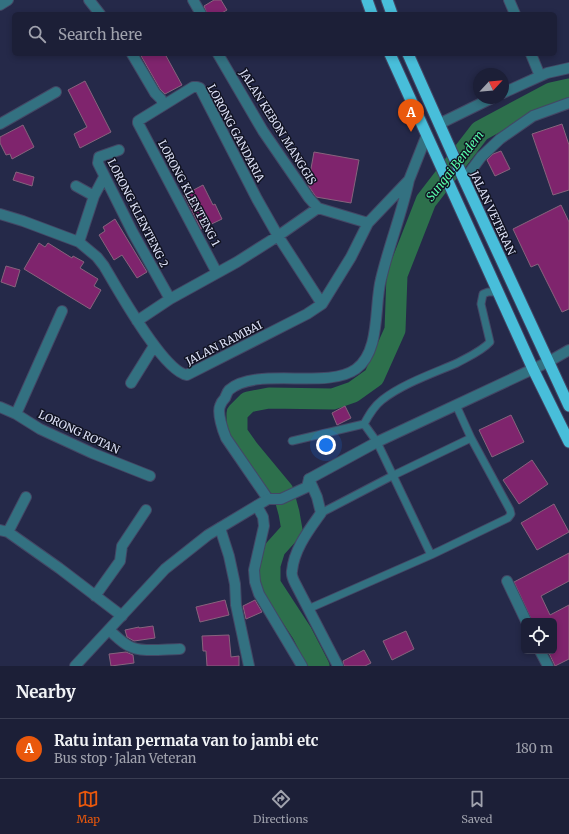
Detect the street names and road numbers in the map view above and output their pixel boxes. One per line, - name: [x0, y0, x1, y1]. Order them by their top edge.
- street label: JALAN KEBON MANGGIS: [236, 66, 319, 188]
- street label: LORONG GANDARIA: [204, 82, 268, 184]
- street label: LORONG KLENTENG 1: [155, 137, 223, 249]
- street label: LORONG KLENTENG 2: [105, 156, 171, 270]
- street label: JALAN VETERAN: [467, 168, 519, 258]
- street label: JALAN RAMBAI: [183, 318, 264, 369]
- street label: LORONG ROTAN: [36, 407, 122, 457]

